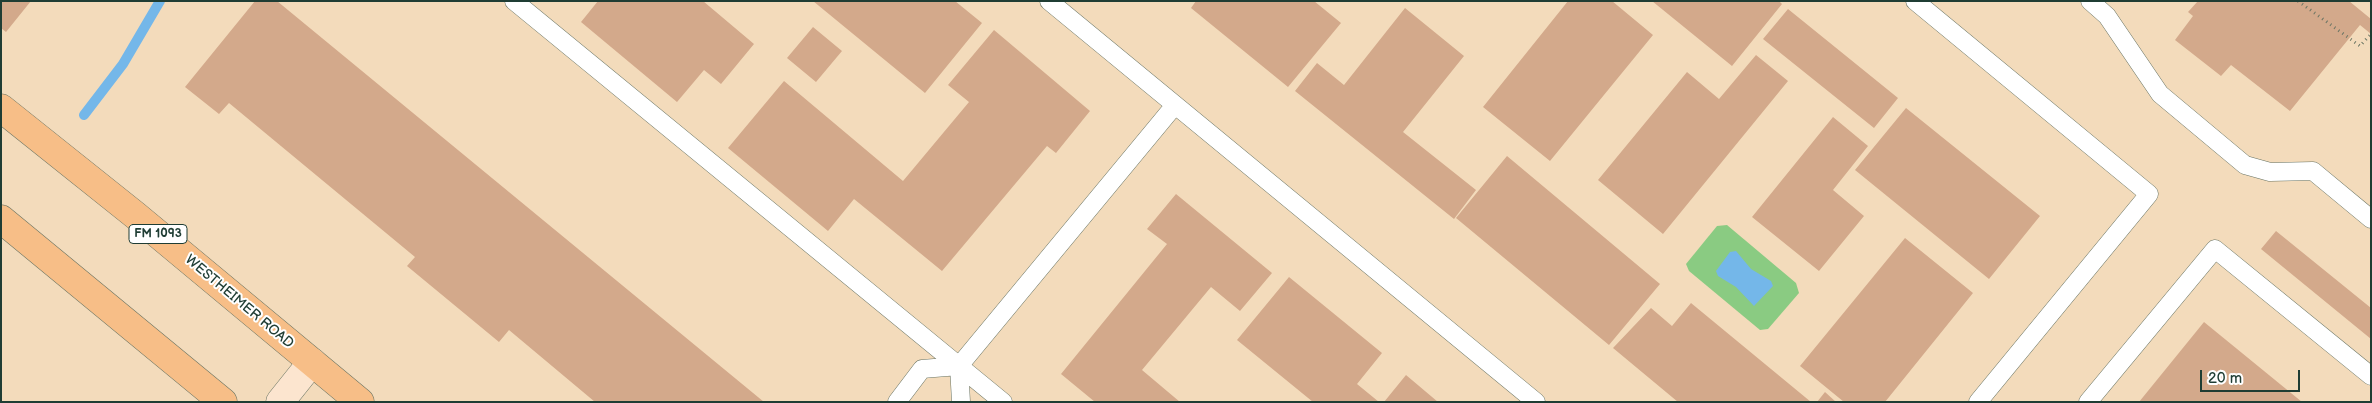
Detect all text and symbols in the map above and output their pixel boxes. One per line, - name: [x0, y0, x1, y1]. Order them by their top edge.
- road number: FM 1093: [129, 224, 187, 243]
- street label: WESTHEIMER ROAD: [181, 252, 297, 352]
- scale bar: [2202, 360, 2302, 392]
- text: 20 m: [2208, 369, 2242, 388]

